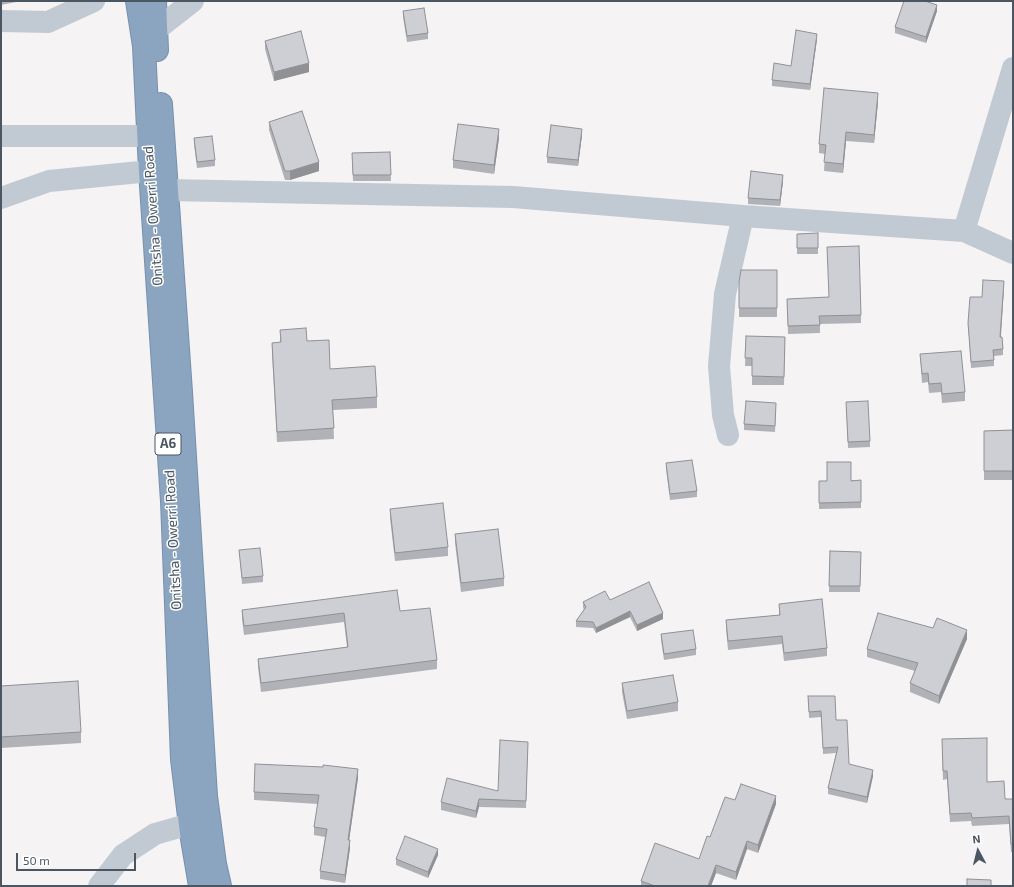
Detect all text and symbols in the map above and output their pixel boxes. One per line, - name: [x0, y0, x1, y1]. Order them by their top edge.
- street label: Onitsha - Owerri Road: [140, 145, 166, 287]
- road number: A6: [155, 433, 181, 455]
- street label: Onitsha - Owerri Road: [161, 470, 185, 610]
- north arrow: [958, 831, 998, 871]
- text: N: [972, 832, 981, 846]
- scale bar: [18, 845, 138, 871]
- text: 50 m: [23, 853, 50, 867]

